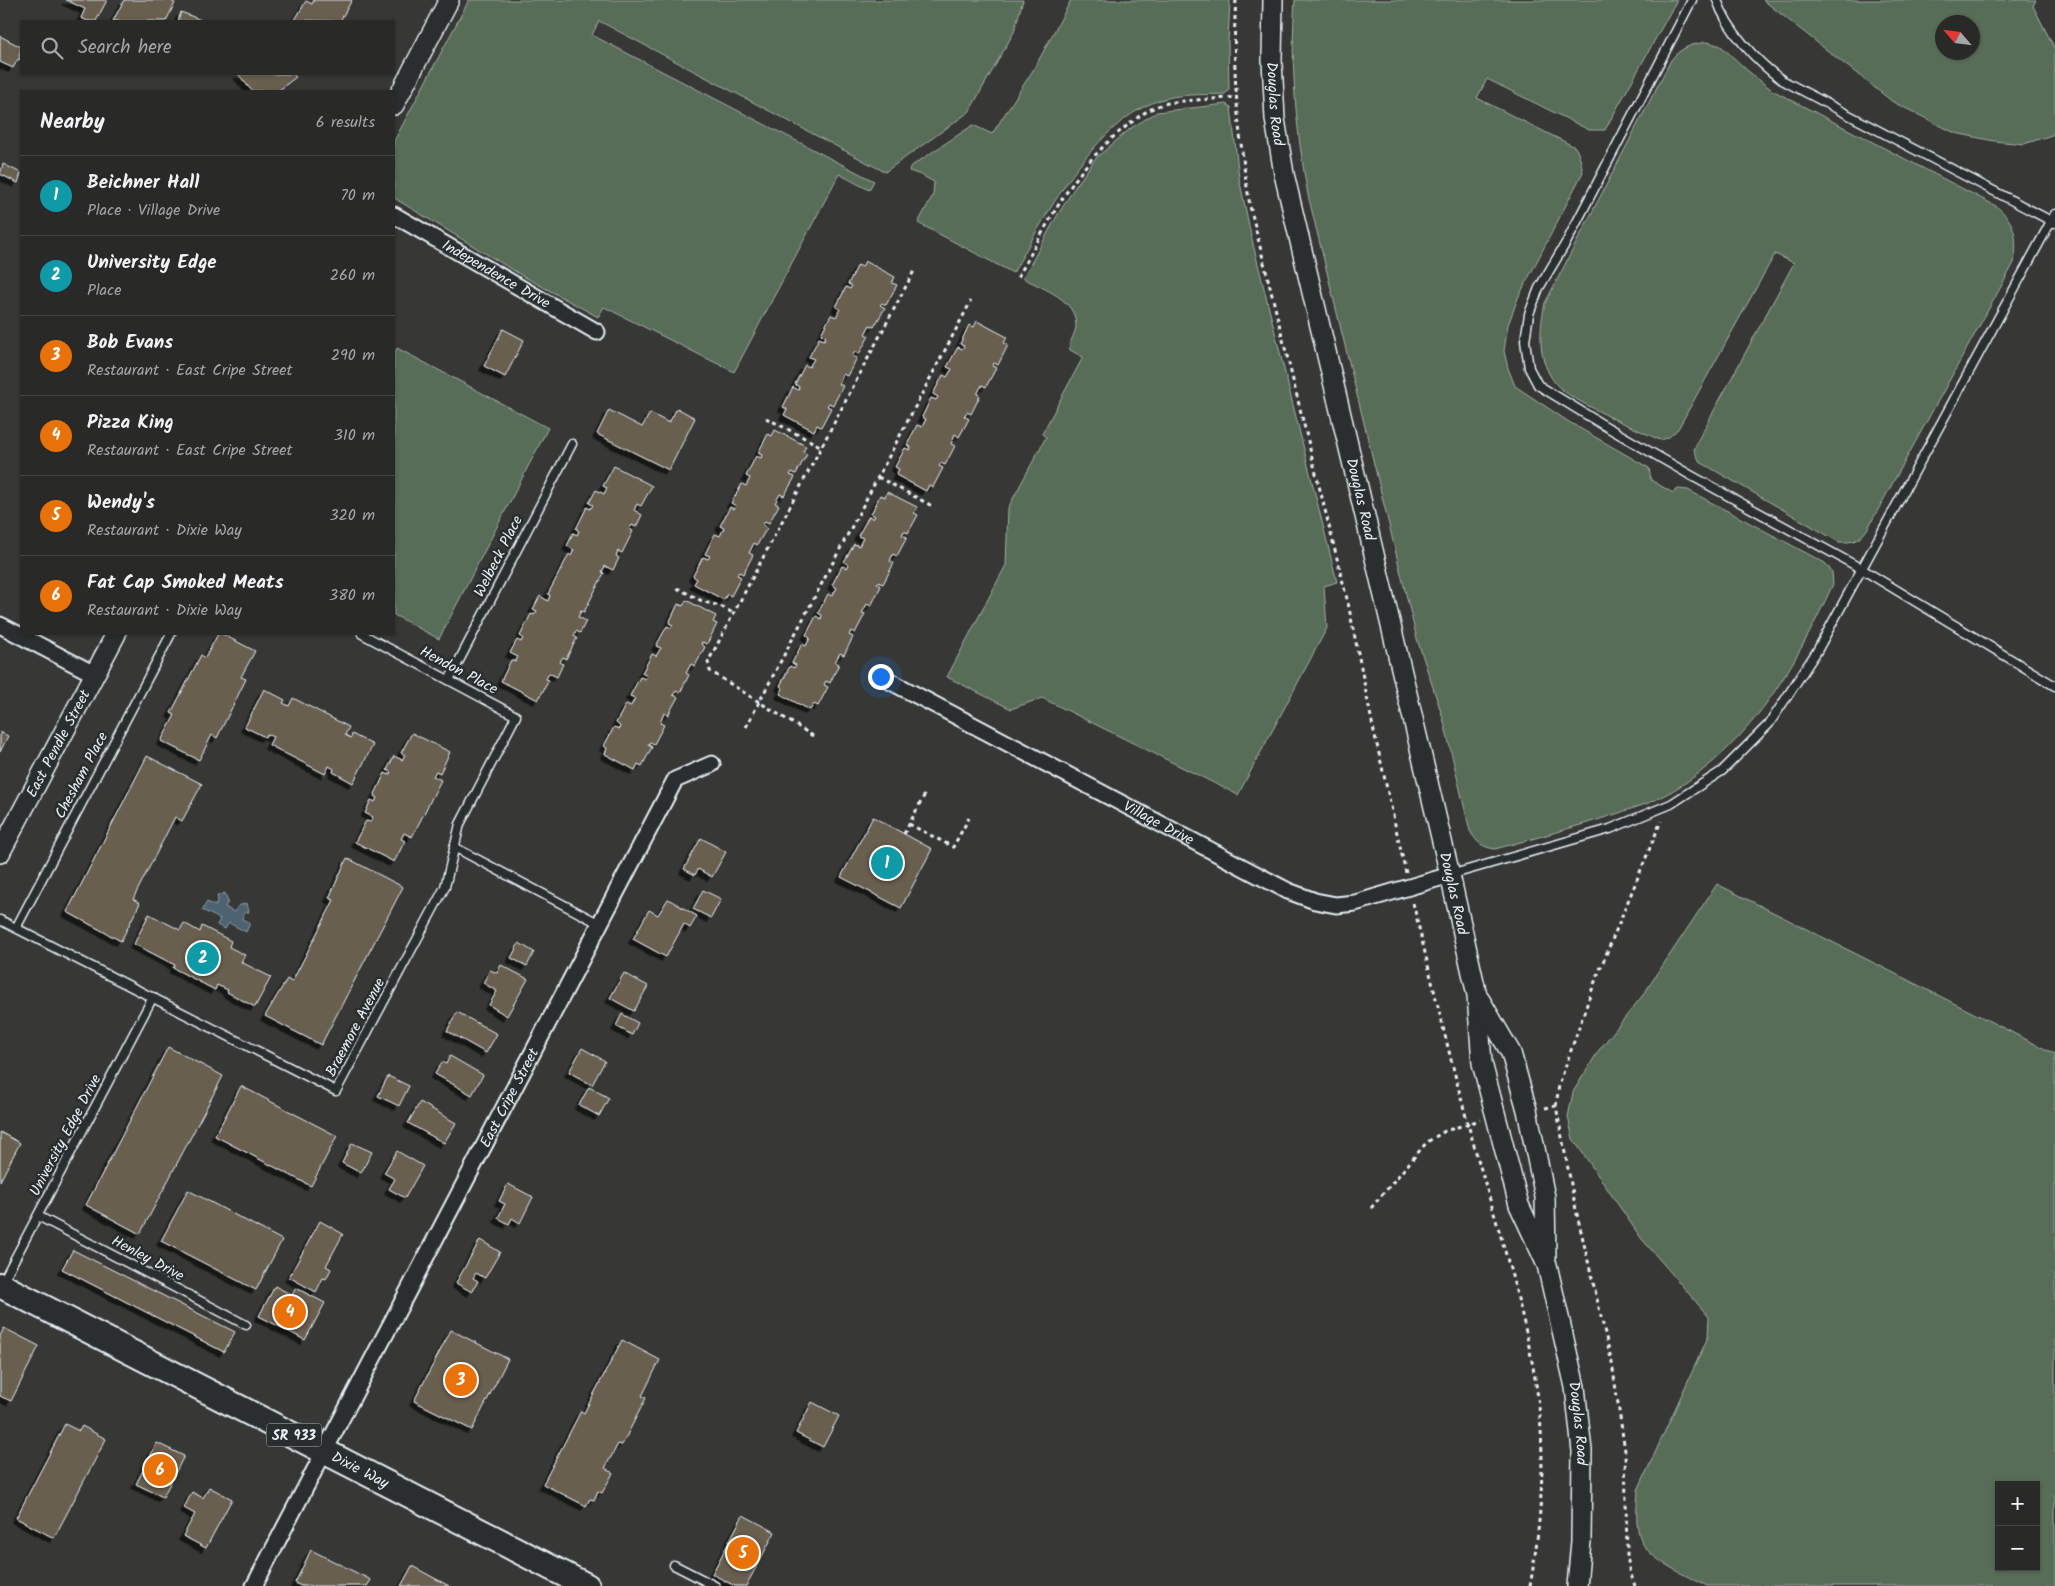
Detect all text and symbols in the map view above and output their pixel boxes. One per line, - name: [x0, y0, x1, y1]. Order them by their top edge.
- north arrow: [1935, 15, 1980, 60]
- search box: [20, 20, 395, 75]
- text: Search here: [78, 33, 172, 63]
- icon: search: [38, 34, 66, 62]
- street label: Douglas Road: [1259, 61, 1290, 148]
- text: Nearby: [40, 106, 105, 139]
- text: 6 results: [316, 110, 375, 135]
- text: Beichner Hall: [87, 168, 199, 198]
- text: 1: [54, 183, 58, 208]
- text: 70 m: [340, 183, 375, 208]
- text: Place · Village Drive: [87, 198, 220, 223]
- street label: Independence Drive: [437, 234, 555, 316]
- text: University Edge: [87, 248, 217, 278]
- text: 2: [51, 263, 61, 288]
- text: 260 m: [330, 263, 375, 288]
- text: Place: [87, 278, 121, 303]
- text: Bob Evans: [87, 328, 173, 358]
- text: 3: [52, 343, 60, 368]
- text: 290 m: [331, 343, 375, 368]
- text: Restaurant · East Cripe Street: [87, 358, 293, 383]
- text: Pizza King: [87, 408, 174, 438]
- text: 4: [52, 423, 60, 448]
- text: 310 m: [334, 423, 375, 448]
- text: Restaurant · East Cripe Street: [87, 438, 293, 463]
- street label: Douglas Road: [1339, 456, 1382, 544]
- text: Wendy's: [87, 488, 155, 518]
- text: 5: [52, 503, 60, 528]
- text: 320 m: [329, 503, 375, 528]
- street label: Welbeck Place: [468, 511, 530, 601]
- text: Restaurant · Dixie Way: [87, 518, 242, 543]
- text: Fat Cap Smoked Meats: [87, 568, 284, 598]
- text: 6: [52, 583, 60, 608]
- text: 380 m: [329, 583, 375, 608]
- text: Restaurant · Dixie Way: [87, 598, 242, 623]
- street label: Hendon Place: [415, 640, 502, 702]
- your location: [868, 664, 894, 690]
- street label: East Pendle Street: [20, 686, 97, 802]
- street label: Chesham Place: [49, 727, 115, 823]
- street label: Village Drive: [1118, 795, 1198, 852]
- pin: 1: [871, 844, 903, 882]
- street label: Douglas Road: [1432, 850, 1474, 938]
- pin: 2: [187, 939, 219, 977]
- street label: Braemore Avenue: [320, 974, 392, 1081]
- street label: East Cripe Street: [474, 1044, 546, 1152]
- street label: University Edge Drive: [24, 1070, 108, 1201]
- street label: Henley Drive: [107, 1230, 189, 1288]
- pin: 4: [274, 1293, 306, 1331]
- pin: 3: [445, 1361, 477, 1399]
- street label: Douglas Road: [1561, 1379, 1593, 1466]
- road number: SR 933: [266, 1424, 322, 1446]
- street label: Dixie Way: [327, 1446, 394, 1496]
- pin: 6: [144, 1451, 176, 1489]
- map controls: [1995, 1481, 2040, 1571]
- button: +: [1995, 1481, 2040, 1526]
- button: −: [1995, 1526, 2040, 1571]
- pin: 5: [727, 1534, 759, 1572]

